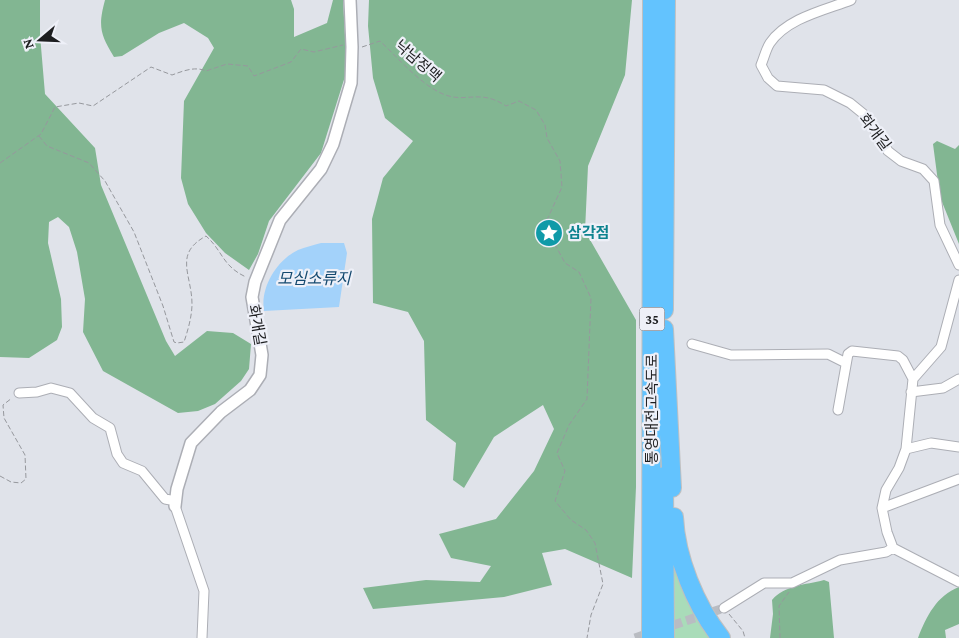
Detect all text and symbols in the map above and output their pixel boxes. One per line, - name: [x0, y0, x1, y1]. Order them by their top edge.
- north arrow: [15, 15, 65, 65]
- text: N: [18, 37, 37, 51]
- street label: 낙남정맥: [392, 37, 444, 85]
- street label: 화개길: [856, 111, 894, 153]
- place icon: 삼각점: [534, 218, 564, 248]
- place label: 삼각점: [568, 225, 609, 241]
- water label: 모심소류지: [277, 270, 352, 287]
- street label: 화개길: [246, 303, 268, 347]
- road number: 35: [640, 308, 664, 330]
- street label: 통영대전고속도로: [644, 354, 660, 464]

